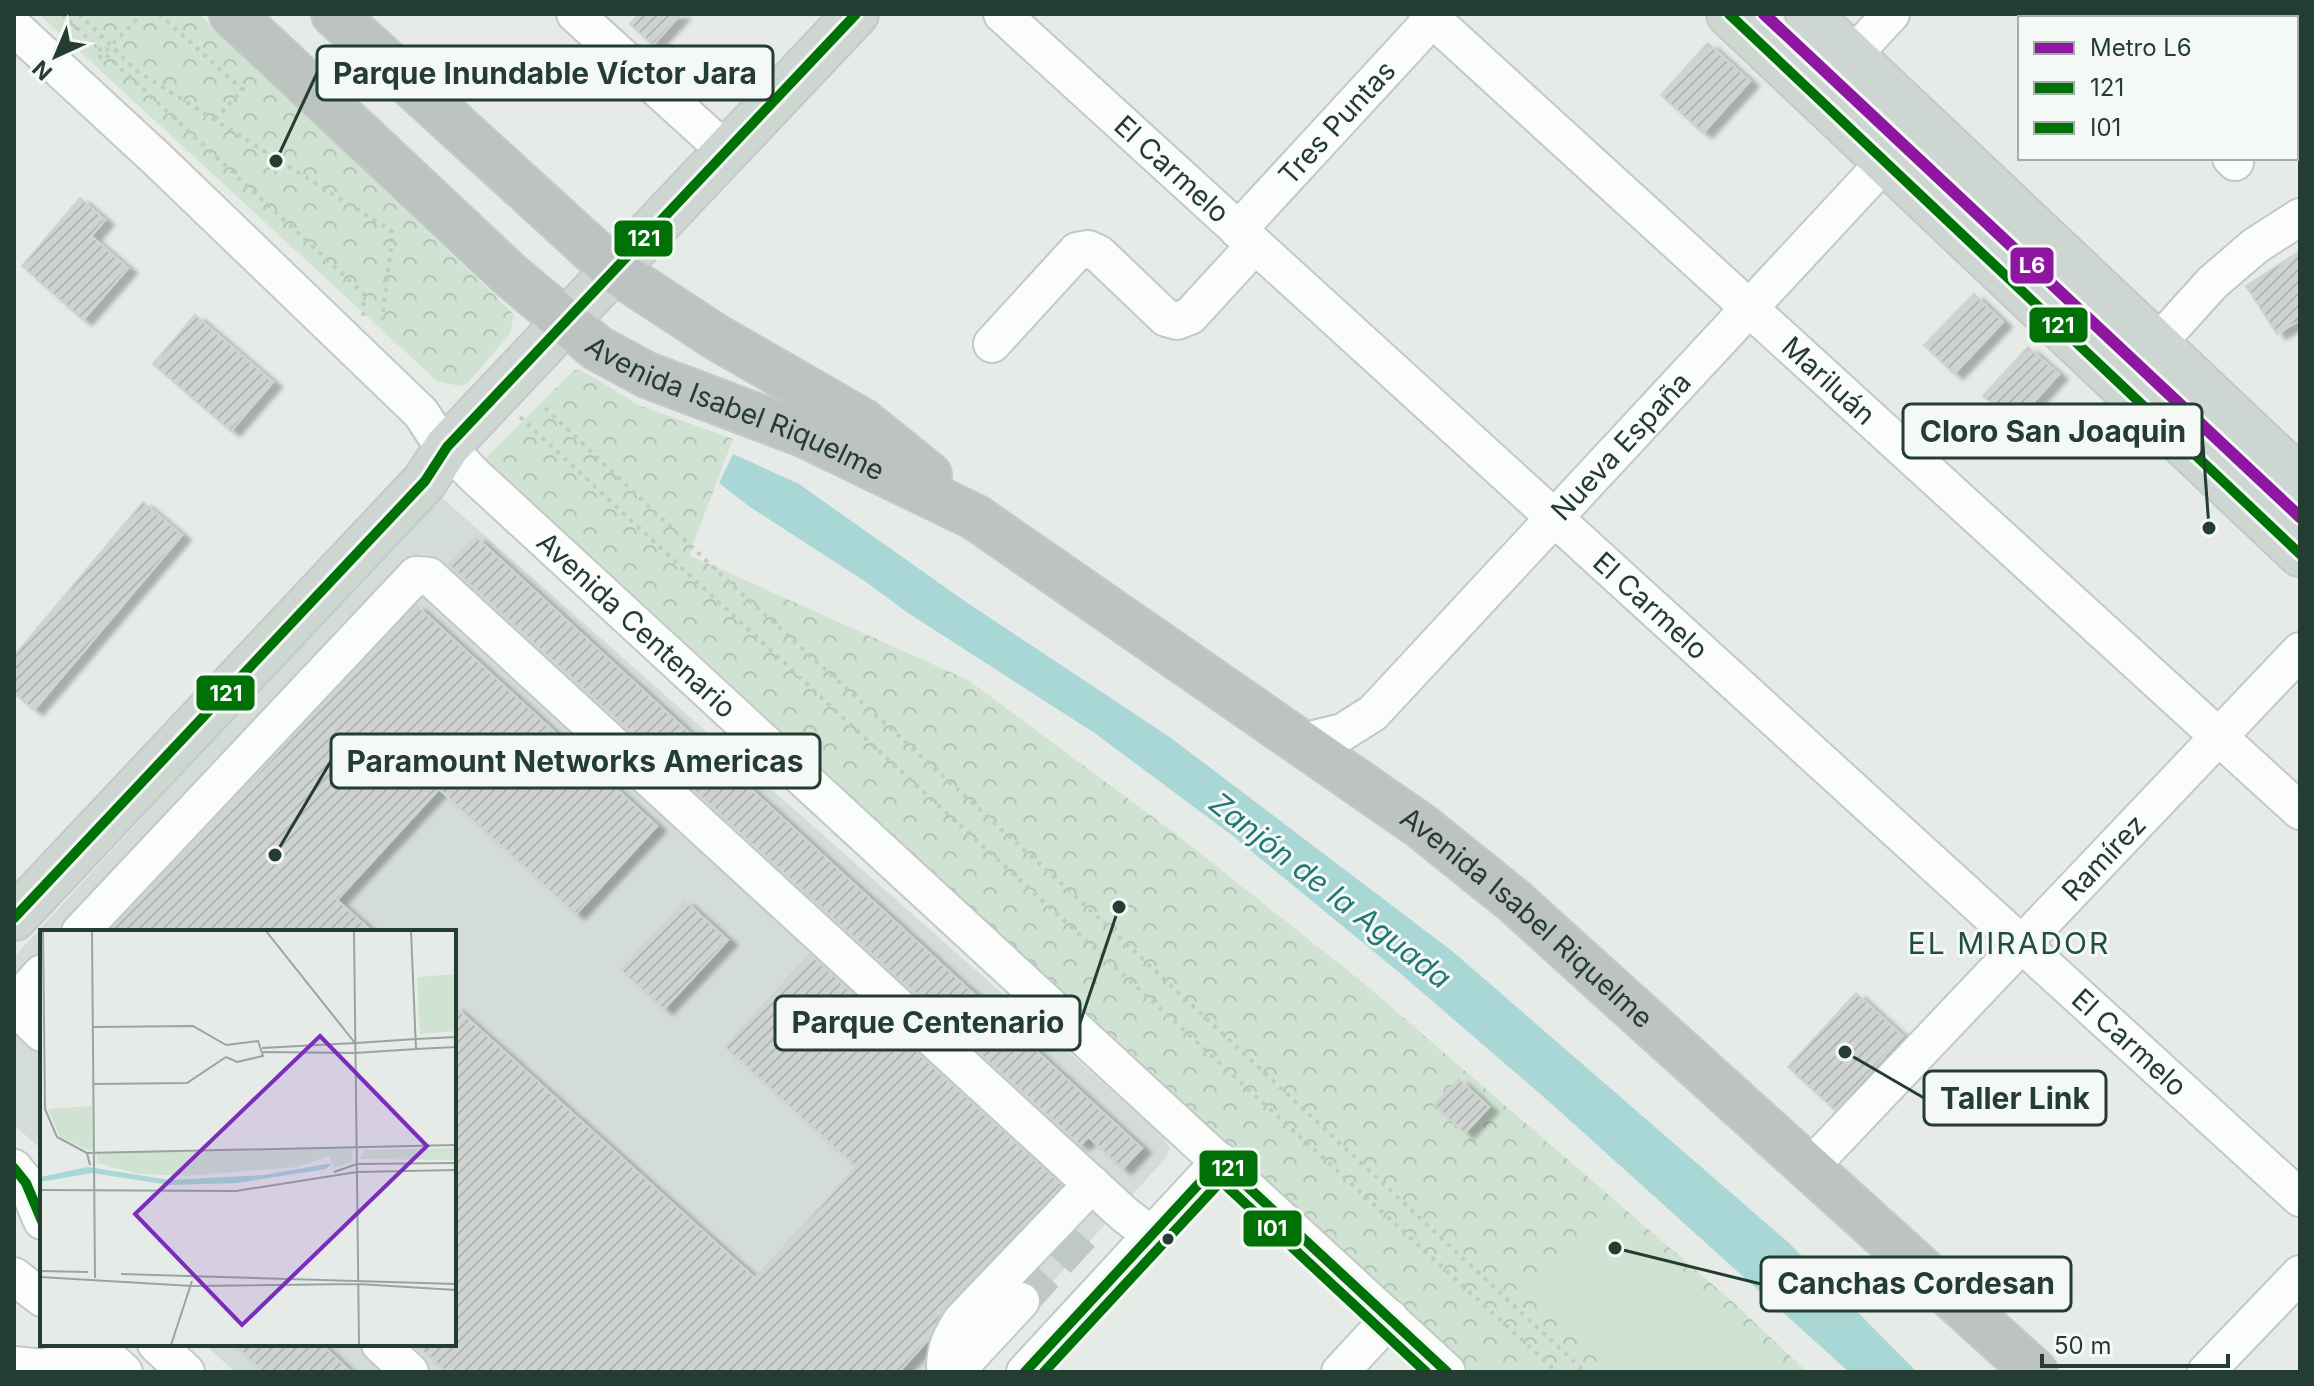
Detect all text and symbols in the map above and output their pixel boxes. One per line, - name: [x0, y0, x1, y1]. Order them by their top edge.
- north arrow: [16, 16, 96, 96]
- legend: [2018, 16, 2298, 160]
- text: Metro L6: [2090, 33, 2192, 62]
- callout: Parque Inundable Víctor Jara: [317, 46, 773, 100]
- street label: Tres Puntas: [1271, 54, 1402, 192]
- text: N: [27, 55, 57, 86]
- text: Parque Inundable Víctor Jara: [333, 55, 757, 91]
- text: 121: [2090, 73, 2124, 102]
- street label: El Carmelo: [1108, 108, 1236, 230]
- text: I01: [2090, 113, 2121, 142]
- line badge: 121: [613, 219, 674, 258]
- text: 121: [628, 225, 660, 251]
- line badge: L6: [2009, 246, 2055, 285]
- text: L6: [2019, 252, 2045, 278]
- line badge: 121: [2028, 306, 2089, 344]
- text: 121: [2042, 312, 2074, 338]
- street label: Avenida Isabel Riquelme: [579, 329, 890, 488]
- street label: Mariluán: [1775, 330, 1882, 432]
- street label: Nueva España: [1544, 365, 1698, 527]
- callout: Cloro San Joaquin: [1903, 404, 2202, 458]
- text: Cloro San Joaquin: [1920, 413, 2186, 449]
- street label: Avenida Centenario: [530, 525, 743, 725]
- street label: El Carmelo: [1586, 545, 1715, 666]
- line badge: 121: [195, 674, 256, 712]
- text: 121: [210, 680, 242, 706]
- callout: Paramount Networks Americas: [331, 734, 820, 788]
- text: Paramount Networks Americas: [346, 743, 804, 779]
- water label: Zanjón de la Aguada: [1203, 785, 1459, 996]
- street label: Avenida Isabel Riquelme: [1394, 800, 1660, 1035]
- street label: Ramírez: [2055, 807, 2153, 908]
- district label: EL MIRADOR: [1908, 925, 2110, 961]
- inset map: [40, 930, 456, 1346]
- street label: El Carmelo: [2065, 982, 2194, 1103]
- callout: Parque Centenario: [775, 996, 1080, 1050]
- text: Parque Centenario: [792, 1004, 1064, 1040]
- callout: Taller Link: [1924, 1071, 2106, 1125]
- text: Taller Link: [1940, 1080, 2091, 1116]
- line badge: 121: [1198, 1149, 1259, 1188]
- text: 121: [1212, 1155, 1244, 1181]
- line badge: I01: [1242, 1209, 1303, 1248]
- text: I01: [1257, 1215, 1287, 1241]
- unlabelled marker: [1160, 1231, 1176, 1247]
- callout: Canchas Cordesan: [1761, 1257, 2071, 1311]
- text: Canchas Cordesan: [1777, 1265, 2055, 1301]
- scale bar: [2042, 1318, 2228, 1368]
- text: 50 m: [2054, 1331, 2112, 1360]

